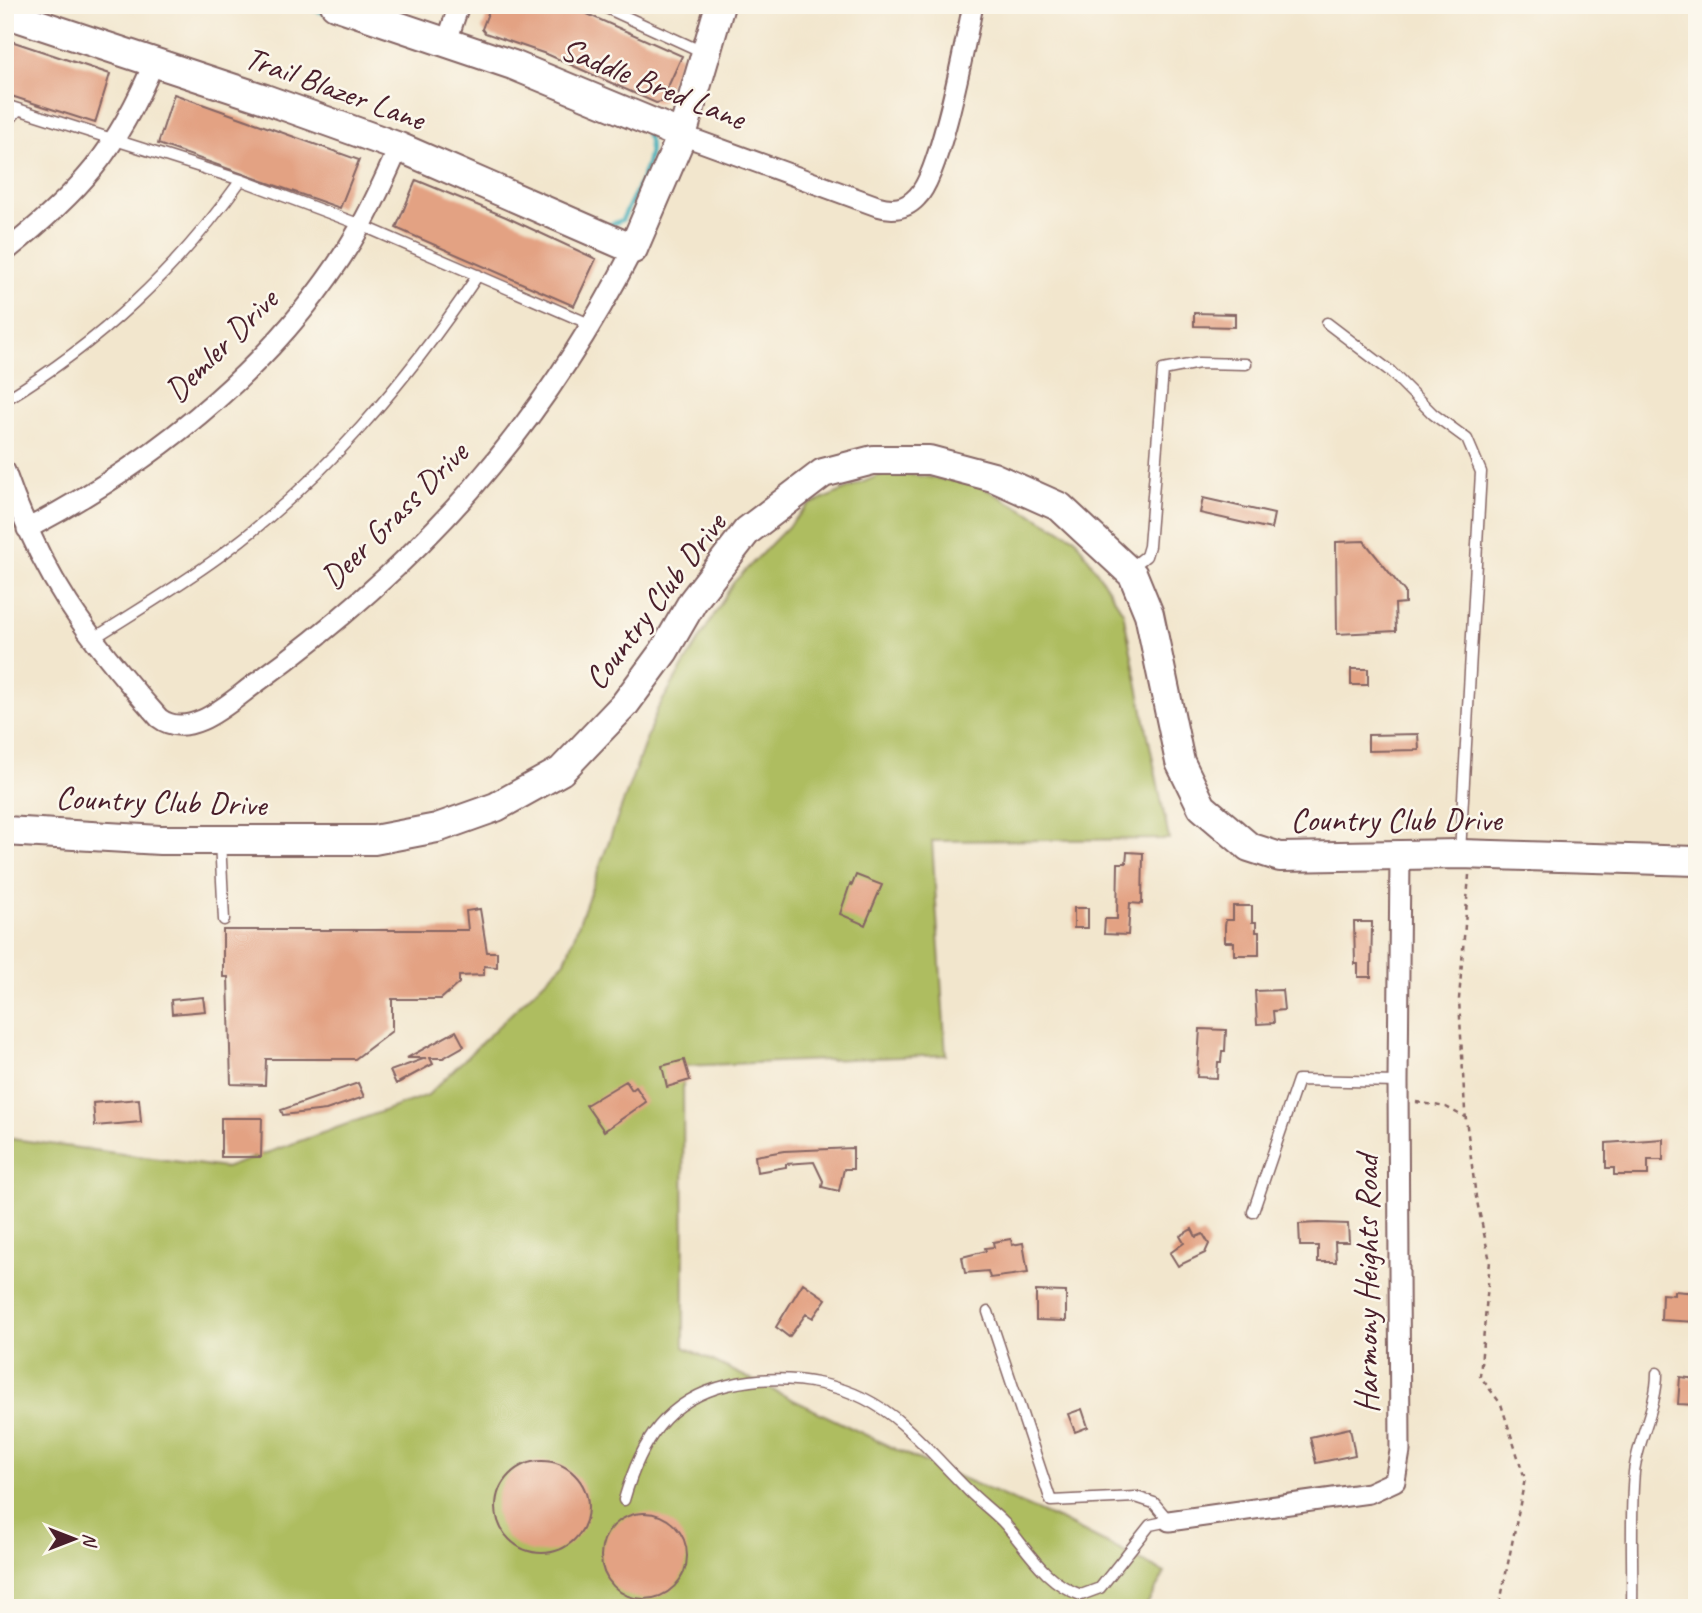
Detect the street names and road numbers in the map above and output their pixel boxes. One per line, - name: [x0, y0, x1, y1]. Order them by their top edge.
- street label: Saddle Bred Lane: [555, 27, 753, 140]
- street label: Trail Blazer Lane: [239, 36, 433, 141]
- street label: Demler Drive: [155, 278, 288, 411]
- street label: Deer Grass Drive: [311, 431, 478, 598]
- street label: Country Club Drive: [575, 502, 737, 698]
- street label: Country Club Drive: [55, 776, 269, 826]
- street label: Country Club Drive: [1291, 799, 1504, 841]
- street label: Harmony Heights Road: [1346, 1150, 1388, 1413]

